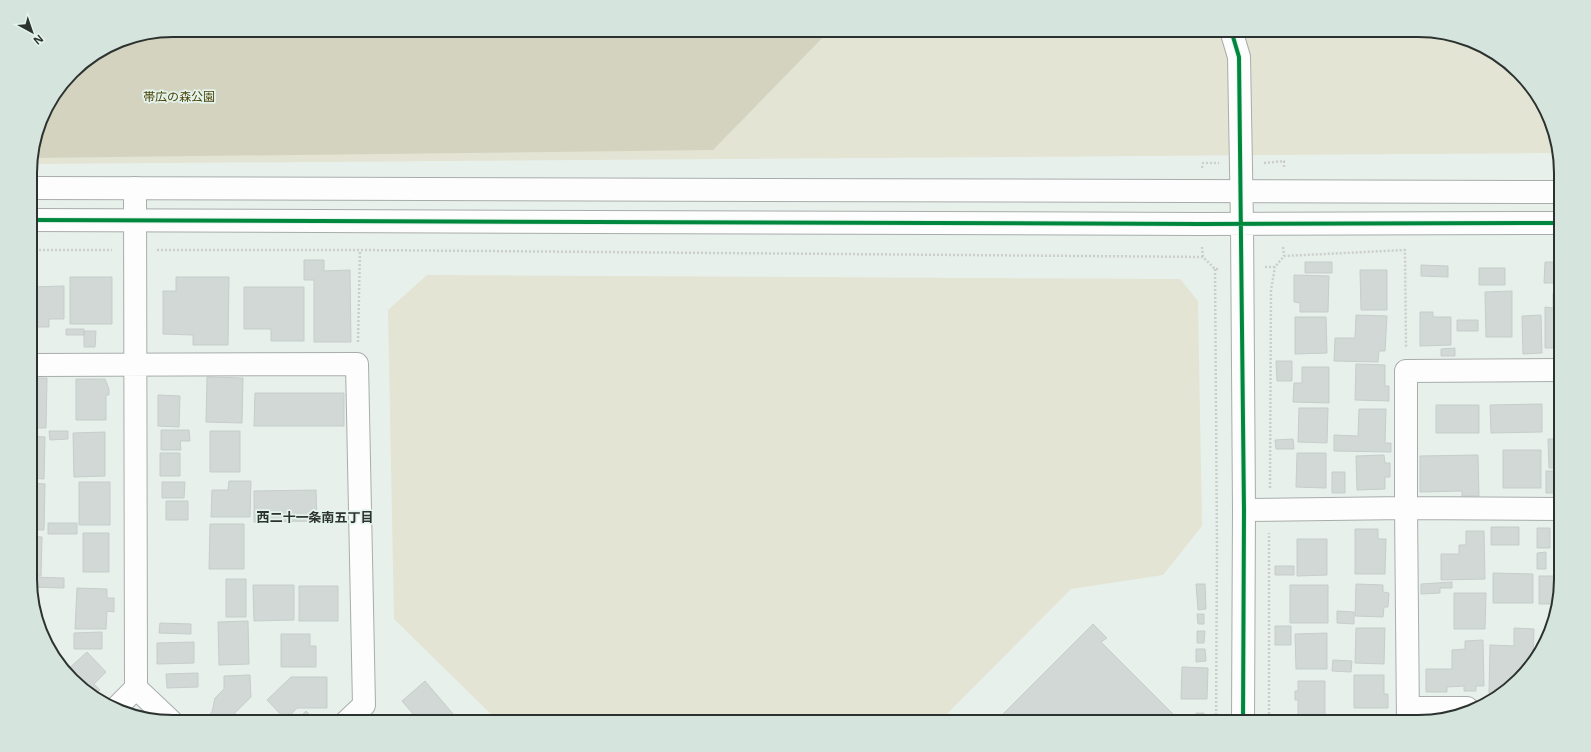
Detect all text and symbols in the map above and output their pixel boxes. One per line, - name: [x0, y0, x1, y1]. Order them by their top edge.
- north arrow: [12, 12, 52, 52]
- text: N: [30, 31, 47, 49]
- park label: 帯広の森公園: [143, 88, 215, 105]
- district label: 西二十一条南五丁目: [256, 508, 374, 526]

